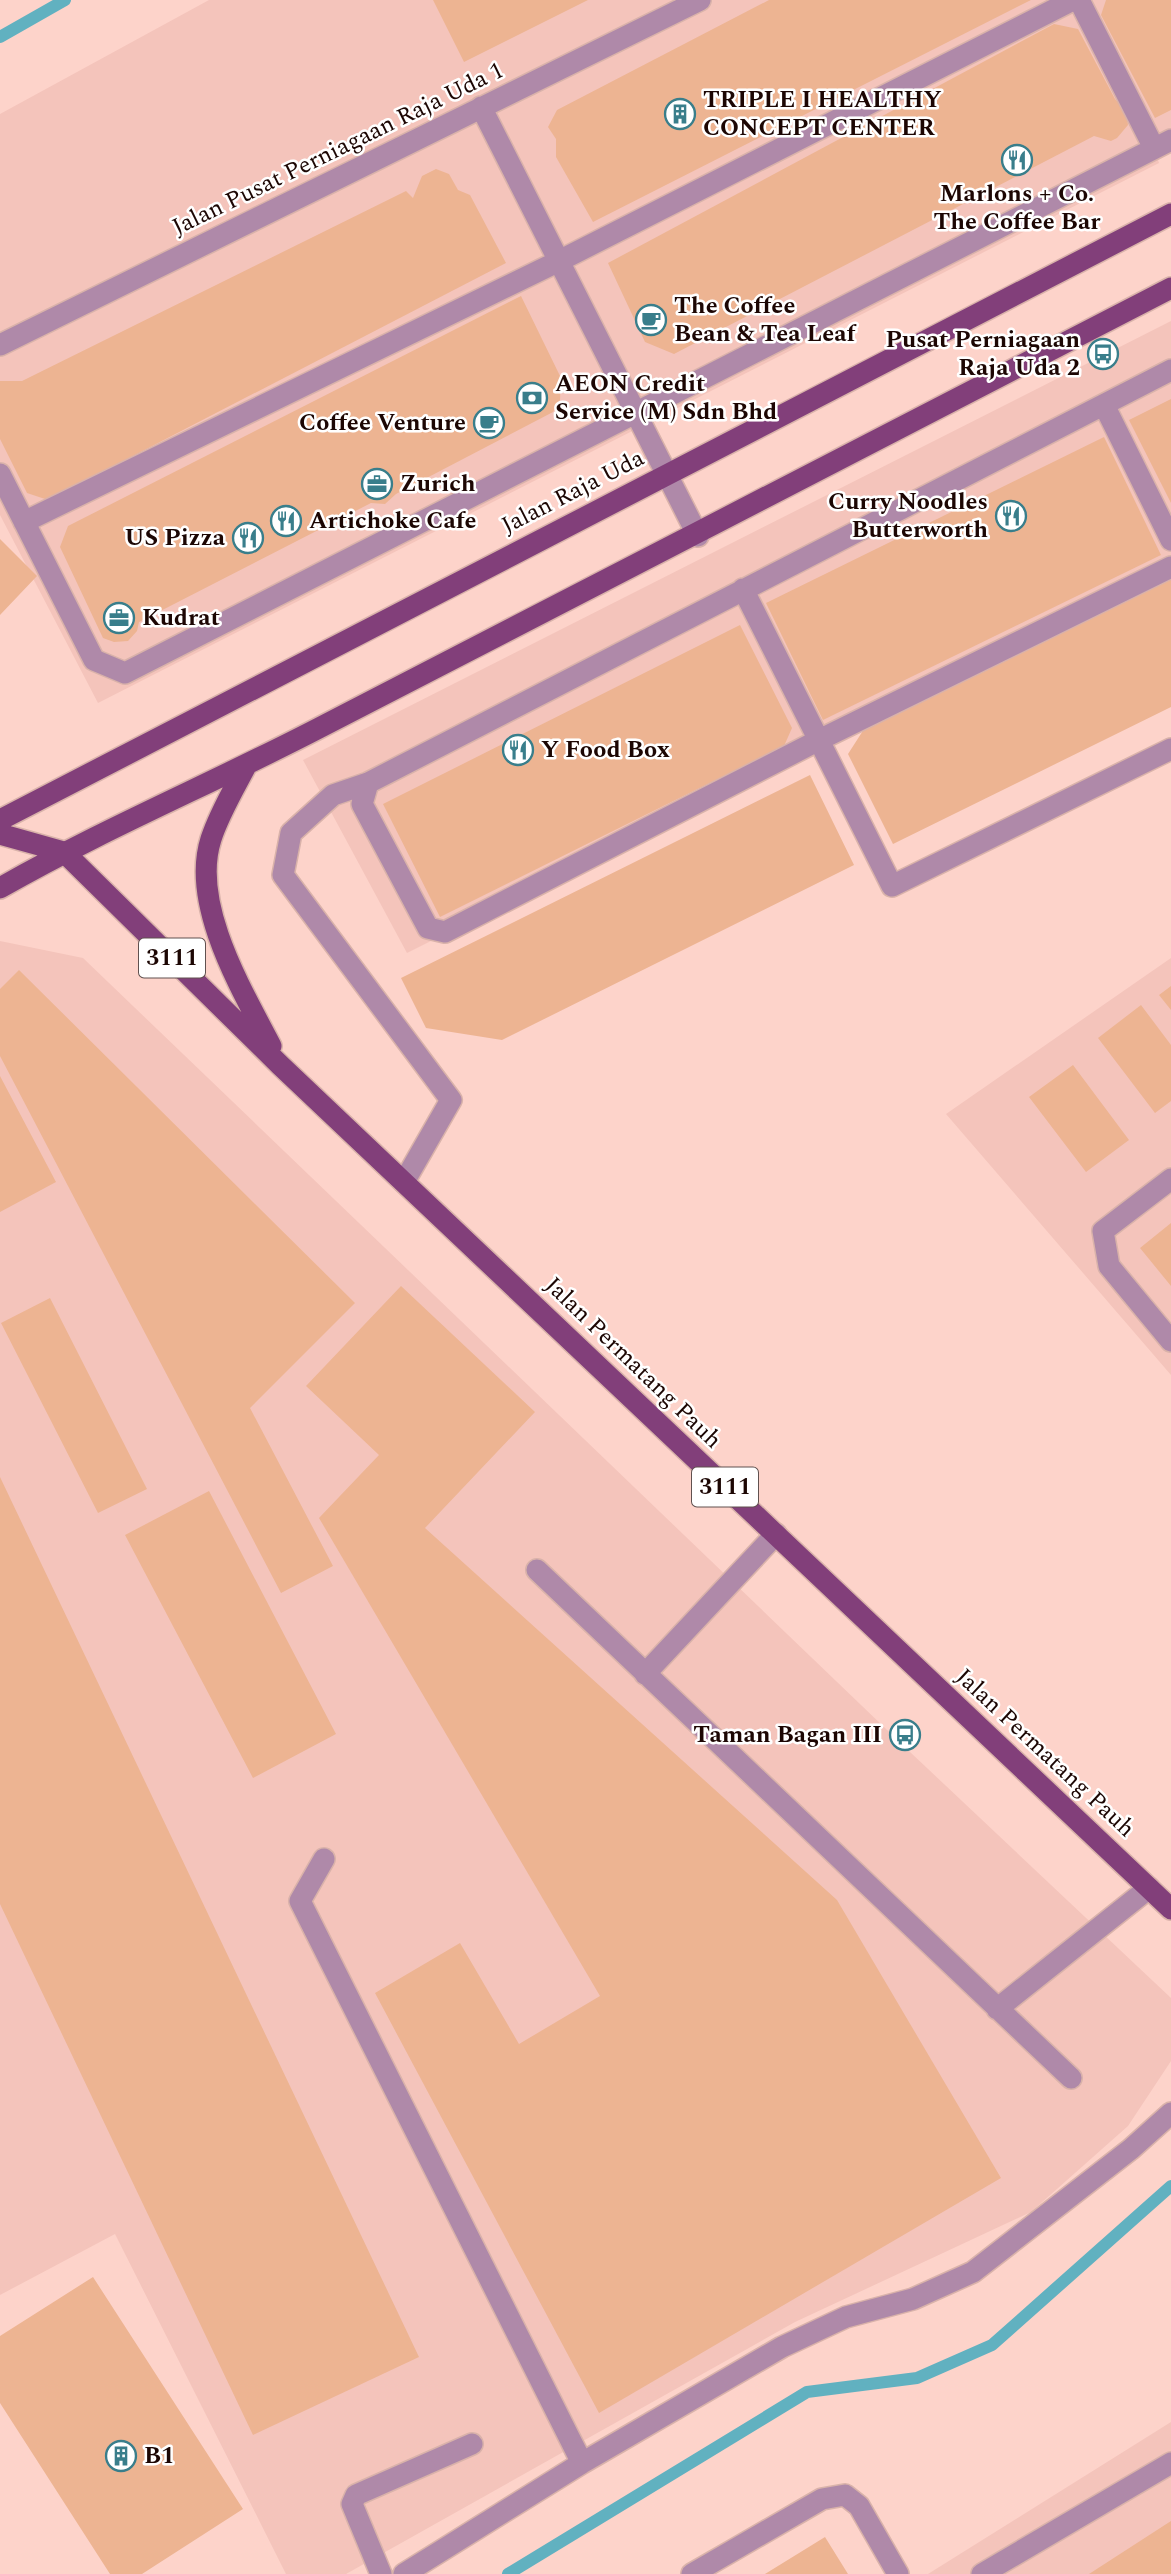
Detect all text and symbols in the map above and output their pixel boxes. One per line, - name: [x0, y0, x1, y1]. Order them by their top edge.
- street label: Jalan Pusat Perniagaan Raja Uda 1: [166, 53, 510, 245]
- place label: TRIPLE I HEALTHY CONCEPT CENTER: [703, 82, 942, 146]
- building icon: TRIPLE I HEALTHY CONCEPT CENTER: [663, 97, 697, 131]
- restaurant icon: Marlons + Co. The Coffee Bar: [1000, 143, 1034, 177]
- place label: Marlons + Co. The Coffee Bar: [933, 176, 1101, 240]
- place label: The Coffee Bean & Tea Leaf: [674, 288, 857, 352]
- cafe icon: The Coffee Bean & Tea Leaf: [634, 303, 668, 337]
- place label: Pusat Perniagaan Raja Uda 2: [886, 322, 1080, 386]
- bus stop icon: Pusat Perniagaan Raja Uda 2: [1086, 337, 1120, 371]
- place label: AEON Credit Service (M) Sdn Bhd: [555, 366, 777, 430]
- bank icon: AEON Credit Service (M) Sdn Bhd: [515, 381, 549, 415]
- place label: Coffee Venture: [299, 405, 466, 441]
- cafe icon: Coffee Venture: [472, 406, 506, 440]
- street label: Jalan Raja Uda: [495, 440, 651, 543]
- place label: Zurich: [400, 466, 476, 502]
- office icon: Zurich: [360, 467, 394, 501]
- place label: Curry Noodles Butterworth: [828, 484, 988, 548]
- restaurant icon: Curry Noodles Butterworth: [994, 499, 1028, 533]
- place label: Artichoke Cafe: [309, 503, 476, 539]
- restaurant icon: Artichoke Cafe: [269, 504, 303, 538]
- place label: US Pizza: [124, 520, 226, 556]
- restaurant icon: US Pizza: [231, 521, 265, 555]
- place label: Kudrat: [142, 600, 220, 636]
- office icon: Kudrat: [102, 601, 136, 635]
- place label: Y Food Box: [541, 732, 670, 768]
- restaurant icon: Y Food Box: [501, 733, 535, 767]
- road number: 3111: [139, 939, 205, 978]
- street label: Jalan Permatang Pauh: [536, 1269, 730, 1457]
- road number: 3111: [692, 1468, 758, 1506]
- street label: Jalan Permatang Pauh: [947, 1660, 1143, 1846]
- place label: Taman Bagan III: [693, 1717, 882, 1753]
- bus stop icon: Taman Bagan III: [888, 1718, 922, 1752]
- place label: B1: [144, 2438, 174, 2474]
- building icon: B1: [104, 2439, 138, 2473]

